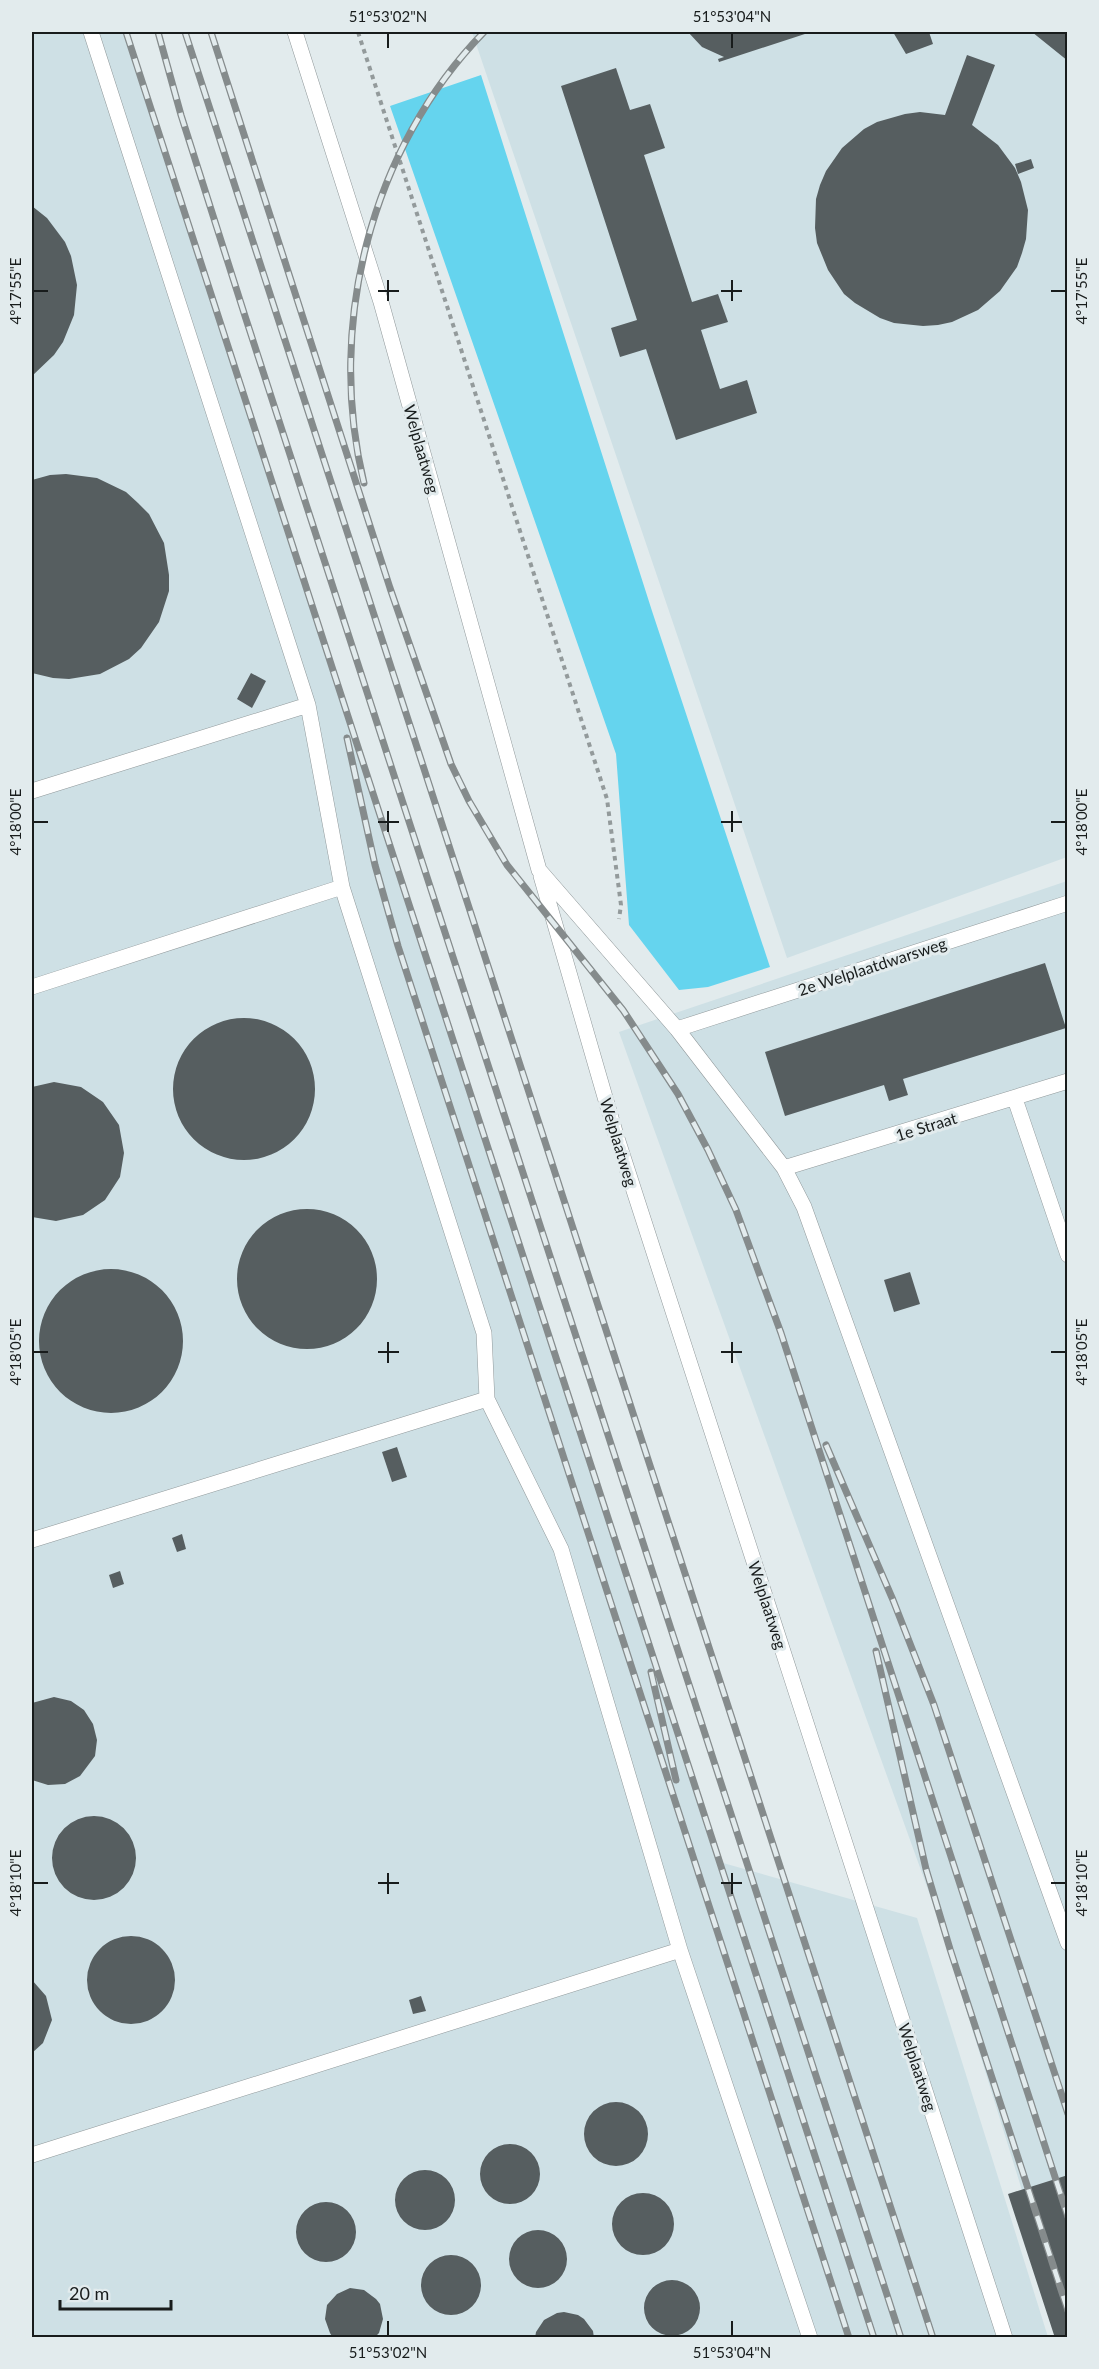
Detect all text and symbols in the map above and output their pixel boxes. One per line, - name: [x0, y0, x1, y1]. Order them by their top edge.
- text: 51°53'02"N: [349, 7, 427, 25]
- text: 51°53'04"N: [693, 7, 771, 25]
- text: 4°17'55"E: [6, 258, 24, 325]
- text: 4°17'55"E: [1072, 258, 1090, 325]
- street label: Welplaatweg: [400, 402, 444, 496]
- text: 4°18'00"E: [6, 789, 24, 856]
- text: 4°18'00"E: [1072, 789, 1090, 856]
- street label: 2e Welplaatdwarsweg: [795, 933, 949, 999]
- street label: Welplaatweg: [597, 1096, 641, 1188]
- street label: 1e Straat: [893, 1108, 959, 1144]
- text: 4°18'05"E: [6, 1319, 24, 1386]
- text: 4°18'05"E: [1072, 1319, 1090, 1386]
- street label: Welplaatweg: [745, 1559, 791, 1651]
- text: 4°18'10"E: [6, 1850, 24, 1917]
- text: 4°18'10"E: [1072, 1850, 1090, 1917]
- street label: Welplaatweg: [895, 2021, 941, 2113]
- scale bar: [60, 2273, 171, 2311]
- text: 20 m: [69, 2282, 109, 2304]
- text: 51°53'02"N: [349, 2343, 427, 2361]
- text: 51°53'04"N: [693, 2343, 771, 2361]

